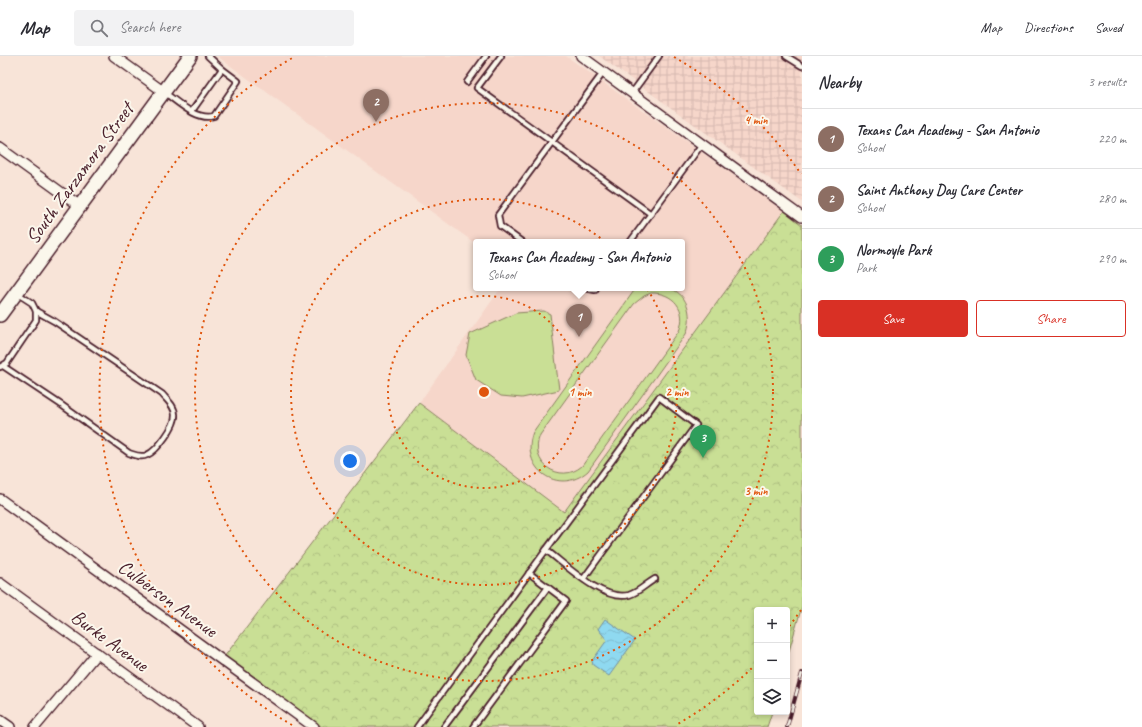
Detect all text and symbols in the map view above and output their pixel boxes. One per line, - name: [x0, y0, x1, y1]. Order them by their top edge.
- search box: [74, 10, 354, 46]
- text: Map: [20, 16, 50, 40]
- icon: search: [88, 17, 110, 39]
- text: Search here: [120, 18, 181, 37]
- text: Map: [981, 19, 1002, 36]
- text: Directions: [1024, 19, 1073, 36]
- text: Saved: [1095, 19, 1122, 36]
- text: Nearby: [818, 72, 861, 93]
- text: 3 results: [1088, 74, 1126, 90]
- pin: 2: [363, 89, 389, 122]
- street label: South Zarzamora Street: [20, 95, 141, 249]
- text: 4 min: [745, 112, 768, 128]
- text: Texans Can Academy - San Antonio: [856, 121, 1039, 140]
- text: 1: [828, 131, 834, 147]
- text: 220 m: [1098, 131, 1126, 147]
- text: School: [856, 140, 884, 156]
- text: Saint Anthony Day Care Center: [856, 181, 1022, 200]
- text: 2: [828, 191, 834, 207]
- text: 280 m: [1098, 191, 1126, 207]
- text: School: [856, 200, 884, 216]
- popup: [473, 239, 685, 291]
- text: Normoyle Park: [856, 241, 931, 260]
- text: Texans Can Academy - San Antonio: [488, 248, 670, 267]
- text: 3: [828, 251, 834, 267]
- text: 290 m: [1098, 251, 1126, 267]
- text: Park: [856, 260, 877, 276]
- text: School: [488, 267, 516, 283]
- button: Save: [818, 300, 968, 337]
- button: Share: [976, 300, 1126, 337]
- pin: 1: [566, 304, 592, 337]
- text: 1 min: [569, 384, 592, 400]
- text: 2 min: [666, 384, 689, 400]
- centre of rings: [477, 385, 491, 399]
- pin: 3: [690, 425, 716, 458]
- your location: [340, 451, 360, 471]
- text: 3 min: [745, 483, 768, 499]
- street label: Culberson Avenue: [113, 554, 223, 644]
- street label: Burke Avenue: [66, 604, 154, 678]
- map controls: [754, 607, 790, 715]
- button: +: [754, 607, 790, 643]
- button: −: [754, 643, 790, 679]
- button: layers: [754, 679, 790, 715]

